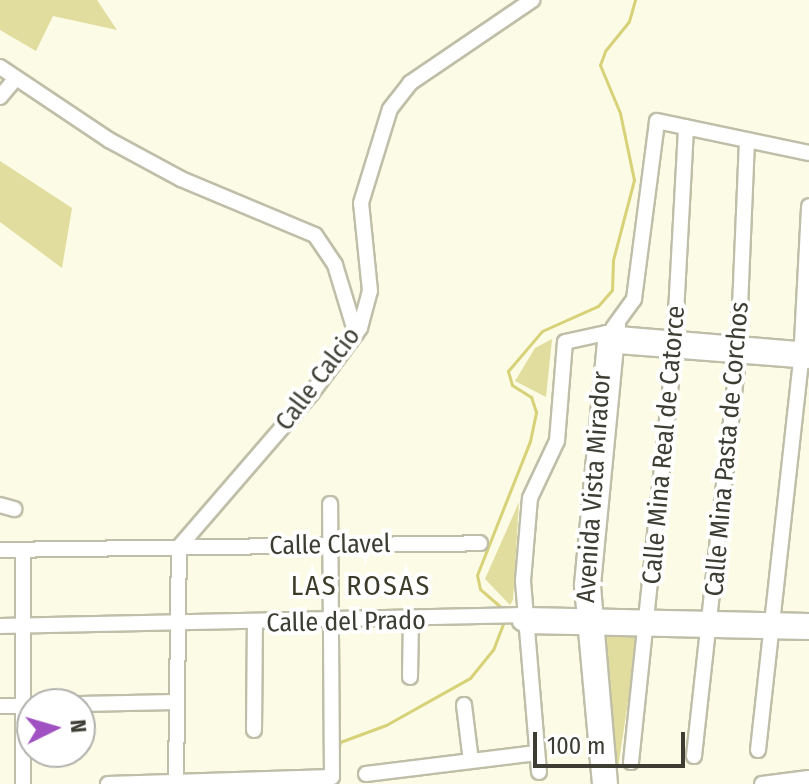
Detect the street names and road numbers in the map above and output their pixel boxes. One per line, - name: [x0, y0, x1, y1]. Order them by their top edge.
- street label: Calle Mina Pasta de Corchos: [699, 300, 755, 598]
- street label: Calle Mina Real de Catorce: [636, 304, 692, 586]
- street label: Calle Calcio: [269, 321, 367, 437]
- street label: Avenida Vista Mirador: [570, 370, 618, 604]
- street label: Calle Clavel: [269, 528, 391, 562]
- street label: Calle del Prado: [266, 605, 426, 639]

